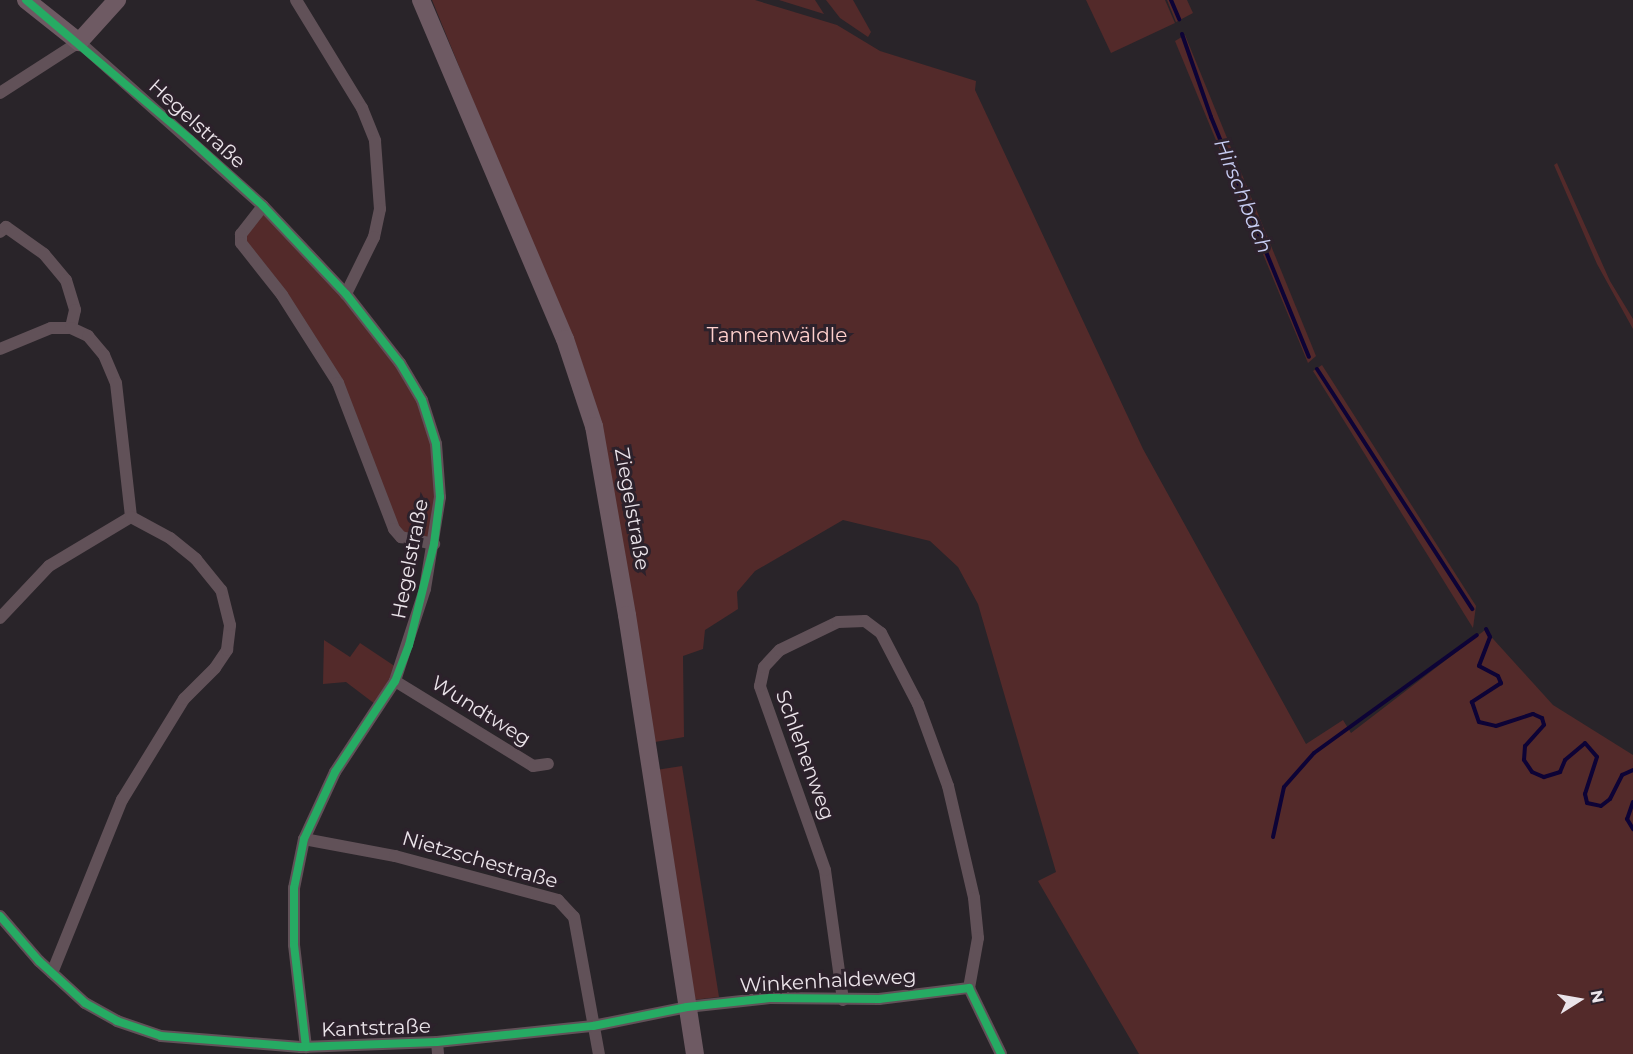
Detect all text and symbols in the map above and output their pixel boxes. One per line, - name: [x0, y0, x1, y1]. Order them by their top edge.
- street label: Hegelstraße: [144, 74, 250, 174]
- water label: Hirschbach: [1209, 135, 1277, 257]
- park label: Tannenwäldle: [707, 323, 847, 347]
- street label: Ziegelstraße: [609, 446, 655, 572]
- street label: Hegelstraße: [387, 497, 433, 621]
- street label: Wundtweg: [427, 671, 535, 751]
- street label: Schlehenweg: [770, 687, 840, 823]
- street label: Nietzschestraße: [399, 826, 561, 894]
- street label: Winkenhaldeweg: [739, 964, 917, 998]
- north arrow: [1549, 970, 1609, 1030]
- text: N: [1587, 988, 1608, 1005]
- street label: Kantstraße: [321, 1014, 431, 1042]

